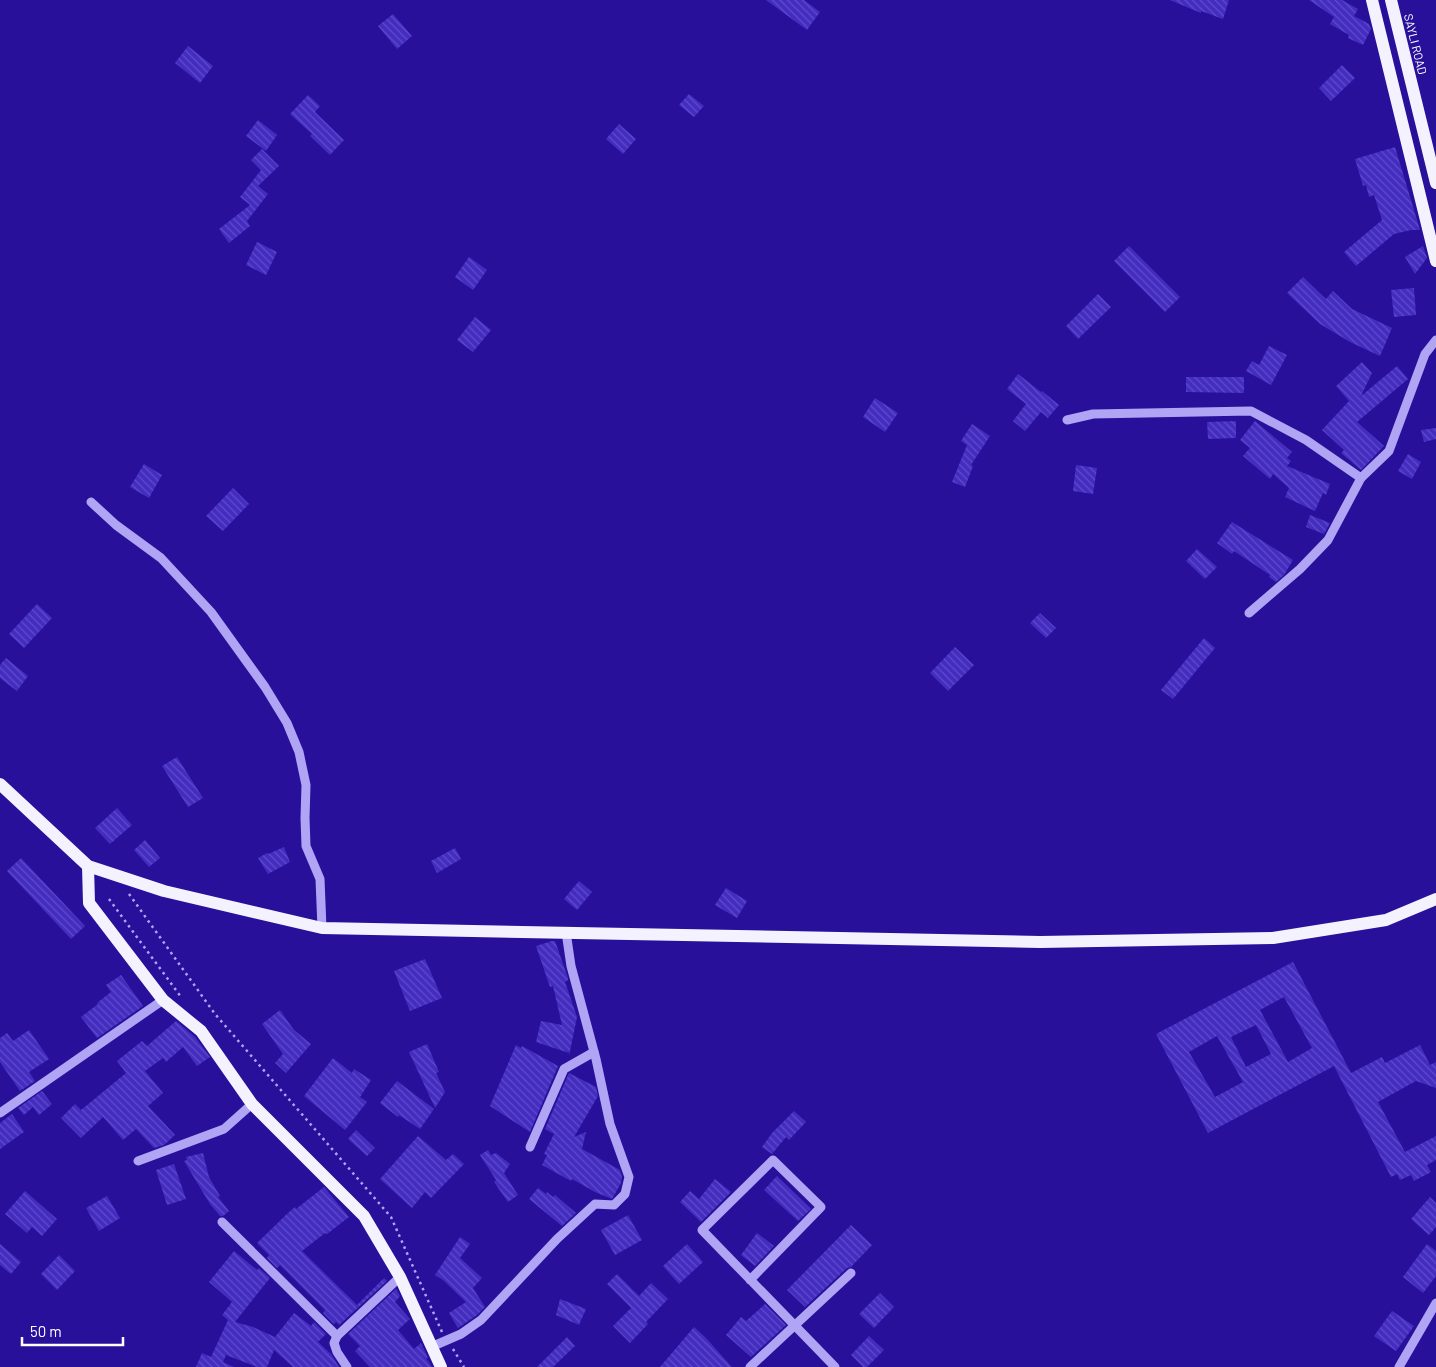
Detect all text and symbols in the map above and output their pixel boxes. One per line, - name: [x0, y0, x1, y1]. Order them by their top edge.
- street label: SAYLI ROAD: [1402, 12, 1430, 76]
- scale bar: [22, 1314, 124, 1346]
- text: 50 m: [30, 1322, 62, 1340]

